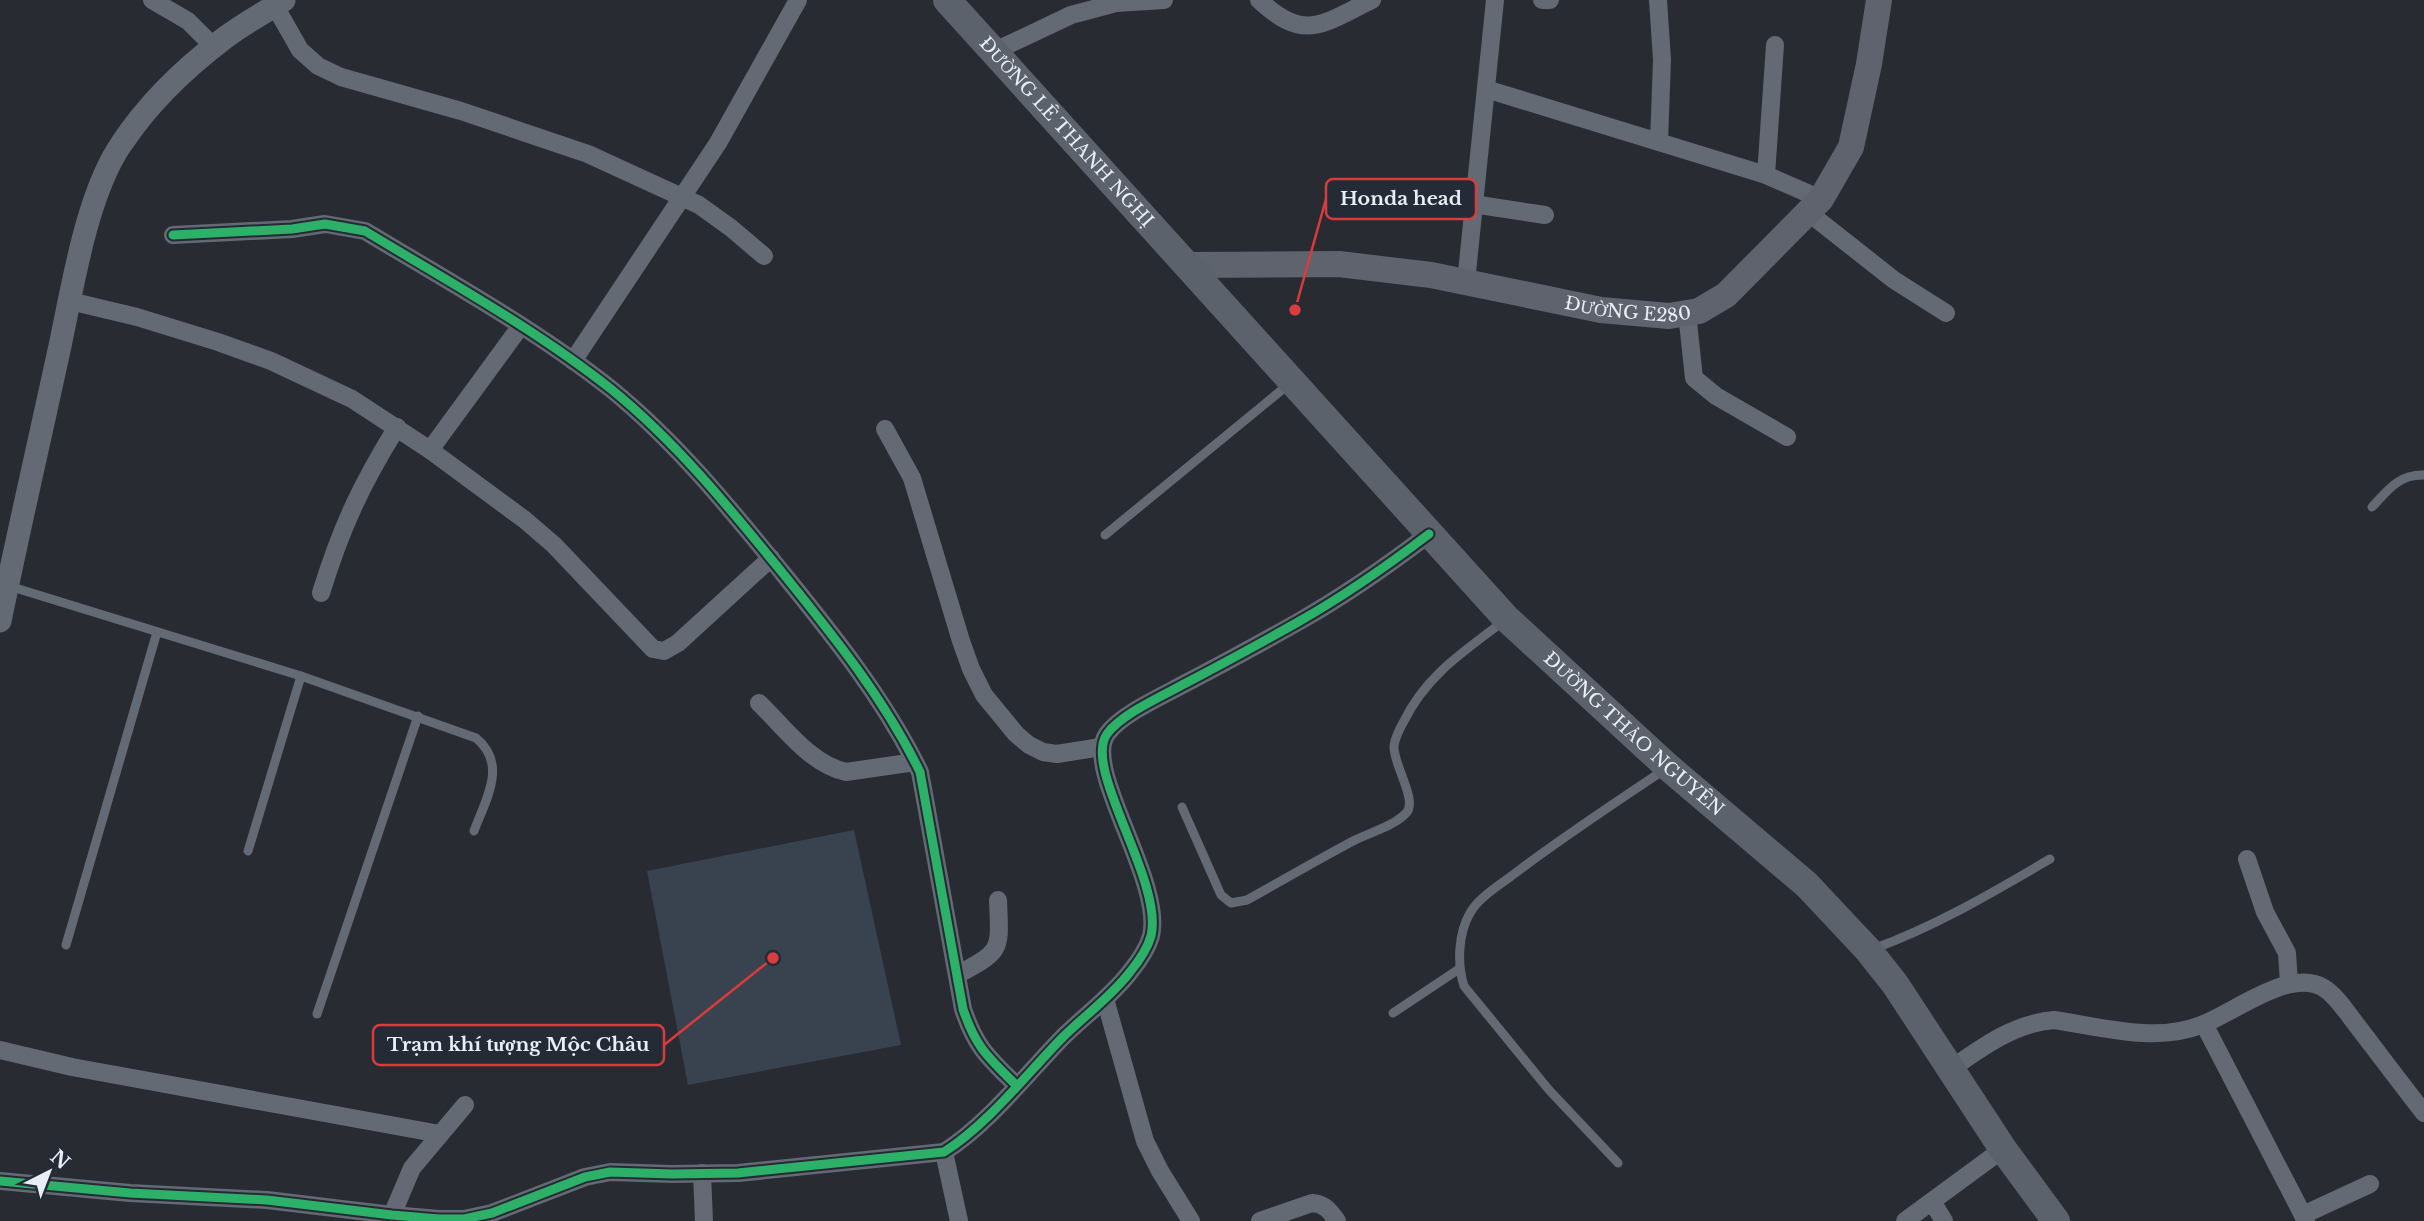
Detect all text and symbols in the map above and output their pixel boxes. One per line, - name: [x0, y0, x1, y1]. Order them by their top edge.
- street label: ĐƯỜNG LÊ THANH NGHỊ: [975, 32, 1158, 232]
- callout: Honda head: [1326, 179, 1476, 219]
- text: Honda head: [1340, 187, 1462, 210]
- street label: ĐƯỜNG E280: [1563, 292, 1693, 327]
- street label: ĐƯỜNG THẢO NGUYÊN: [1539, 647, 1728, 821]
- callout: Trạm khí tượng Mộc Châu: [373, 1025, 664, 1065]
- text: Trạm khí tượng Mộc Châu: [387, 1033, 650, 1056]
- north arrow: [14, 1137, 84, 1207]
- text: N: [46, 1145, 74, 1174]

